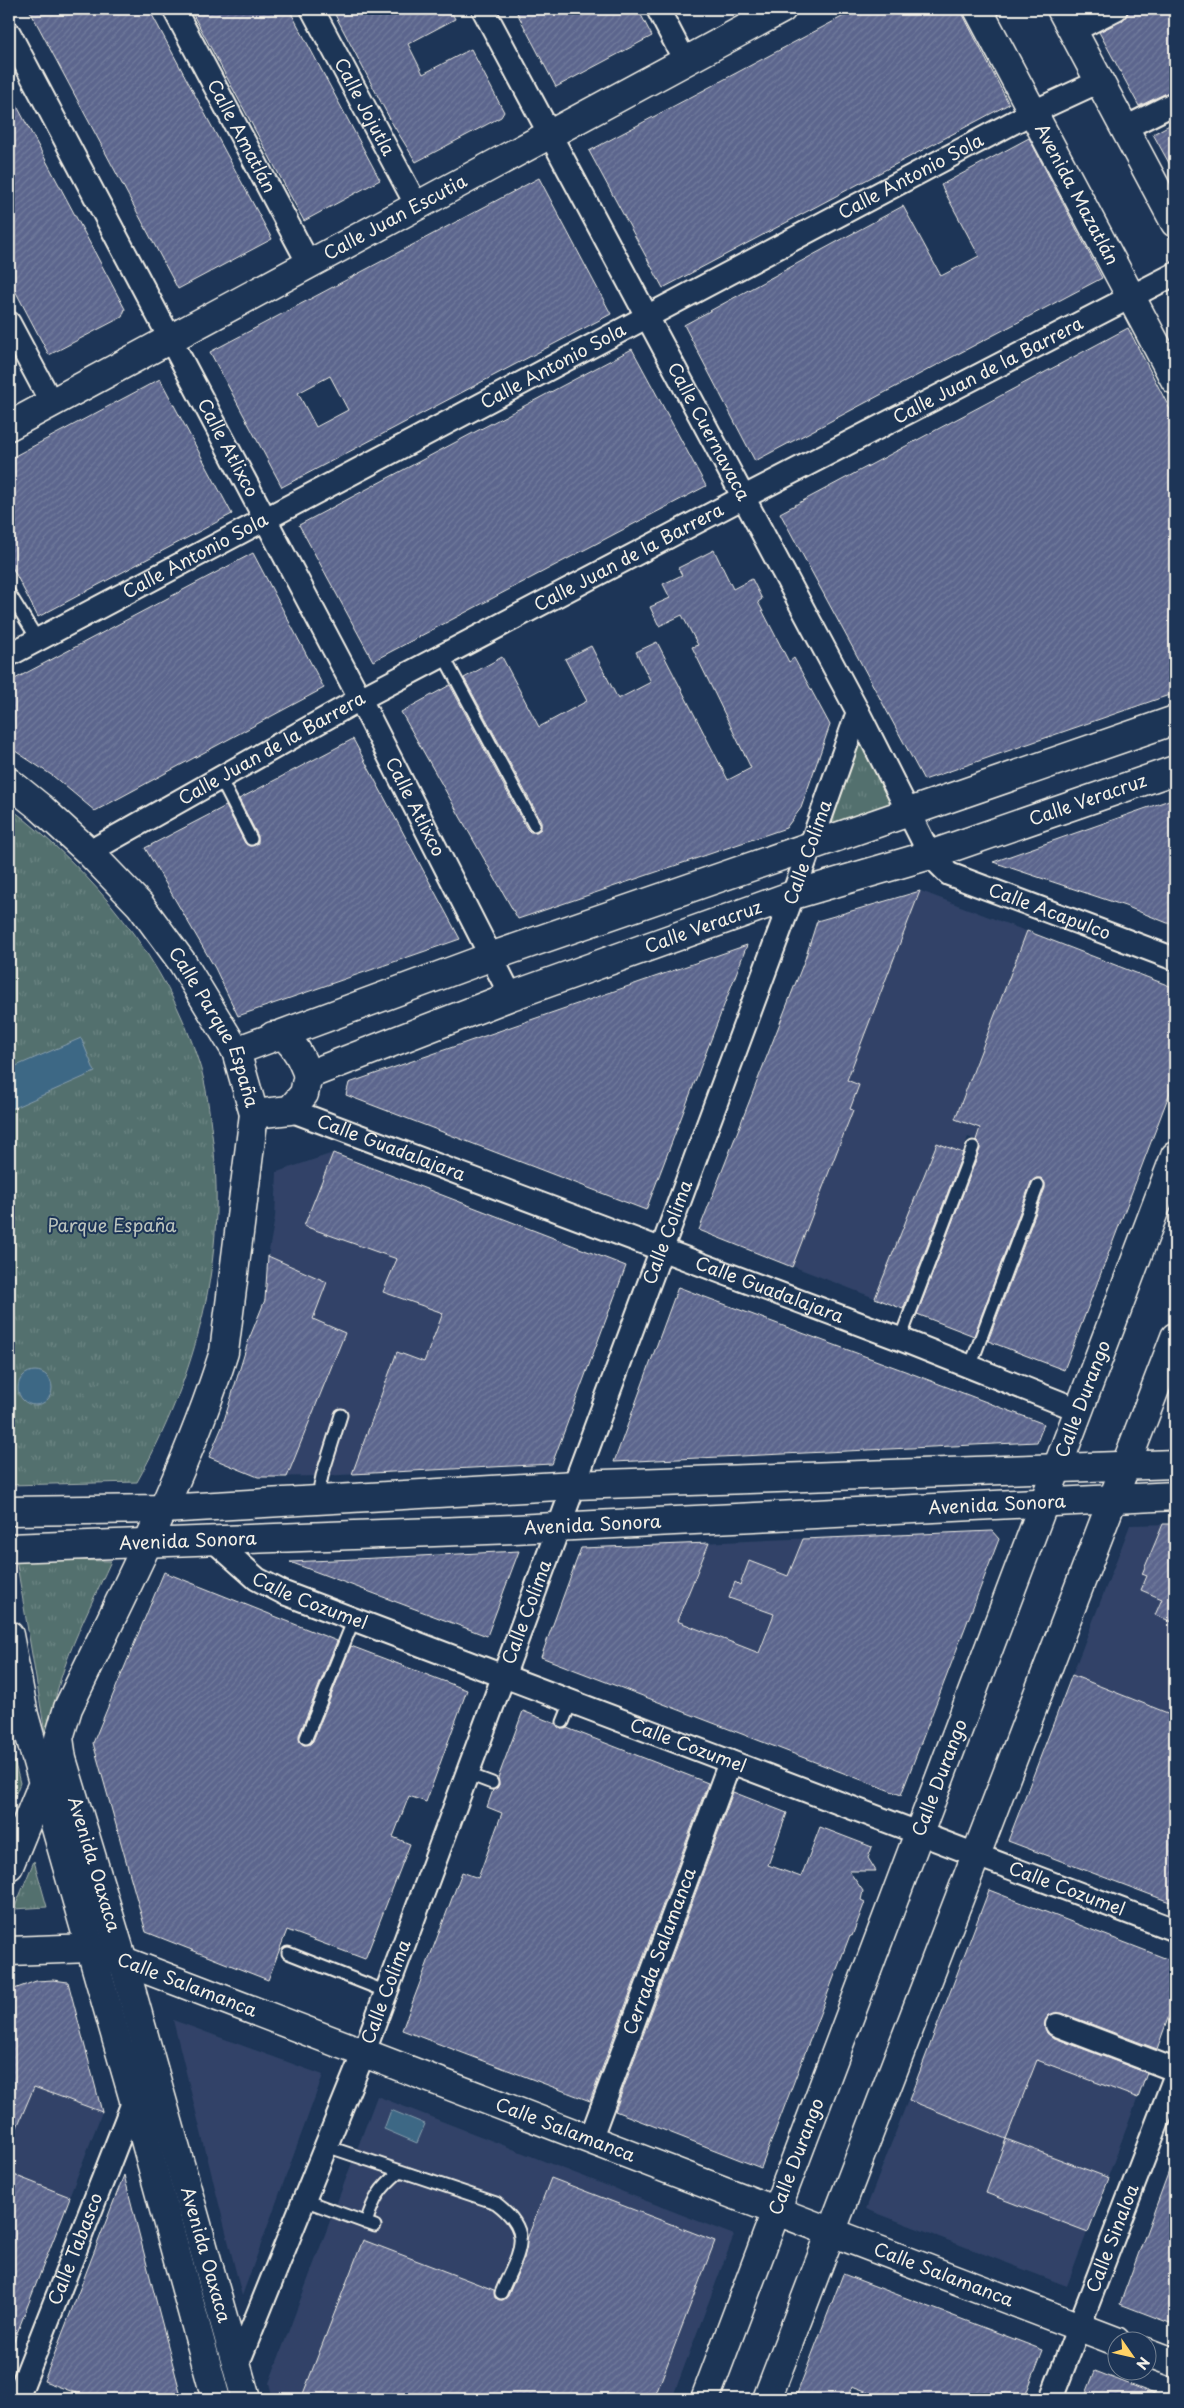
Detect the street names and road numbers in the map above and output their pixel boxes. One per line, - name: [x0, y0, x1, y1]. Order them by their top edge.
- street label: Calle Jojutla: [328, 52, 403, 161]
- street label: Calle Amatlán: [201, 74, 284, 197]
- street label: Avenida Mazatlán: [1029, 118, 1127, 269]
- street label: Calle Antonio Sola: [833, 125, 988, 225]
- street label: Calle Juan Escutia: [318, 166, 471, 266]
- street label: Calle Juan de la Barrera: [888, 309, 1087, 430]
- street label: Calle Antonio Sola: [475, 315, 630, 415]
- street label: Calle Cuernavaca: [662, 357, 758, 506]
- street label: Calle Atlixco: [192, 393, 266, 501]
- street label: Calle Juan de la Barrera: [528, 495, 728, 617]
- street label: Calle Antonio Sola: [117, 505, 273, 605]
- street label: Calle Juan de la Barrera: [173, 684, 370, 811]
- street label: Calle Atlixco: [380, 752, 453, 861]
- street label: Calle Veracruz: [1025, 766, 1150, 832]
- street label: Calle Colima: [776, 795, 838, 908]
- street label: Calle Acapulco: [985, 875, 1115, 946]
- street label: Calle Veracruz: [640, 892, 766, 959]
- street label: Calle Parque España: [163, 940, 267, 1111]
- street label: Calle Guadalajara: [313, 1106, 470, 1187]
- street label: Calle Colima: [635, 1175, 698, 1288]
- street label: Calle Guadalajara: [692, 1248, 849, 1329]
- street label: Calle Durango: [1047, 1336, 1116, 1461]
- street label: Avenida Sonora: [928, 1486, 1067, 1520]
- street label: Avenida Sonora: [523, 1507, 662, 1540]
- street label: Avenida Sonora: [119, 1524, 258, 1556]
- street label: Calle Colima: [494, 1555, 558, 1668]
- street label: Calle Cozumel: [248, 1564, 372, 1635]
- street label: Calle Cozumel: [626, 1710, 751, 1779]
- street label: Calle Durango: [904, 1715, 973, 1840]
- street label: Avenida Oaxaca: [62, 1793, 129, 1936]
- street label: Calle Cozumel: [1005, 1853, 1129, 1922]
- street label: Cerrada Salamanca: [615, 1863, 702, 2038]
- street label: Calle Colima: [353, 1935, 417, 2048]
- street label: Calle Salamanca: [114, 1945, 262, 2023]
- street label: Calle Salamanca: [492, 2090, 640, 2168]
- street label: Calle Durango: [761, 2094, 830, 2219]
- street label: Calle Sinaloa: [1078, 2179, 1145, 2296]
- street label: Avenida Oaxaca: [175, 2183, 239, 2326]
- street label: Calle Tabasco: [40, 2188, 108, 2309]
- street label: Calle Salamanca: [870, 2234, 1018, 2313]

